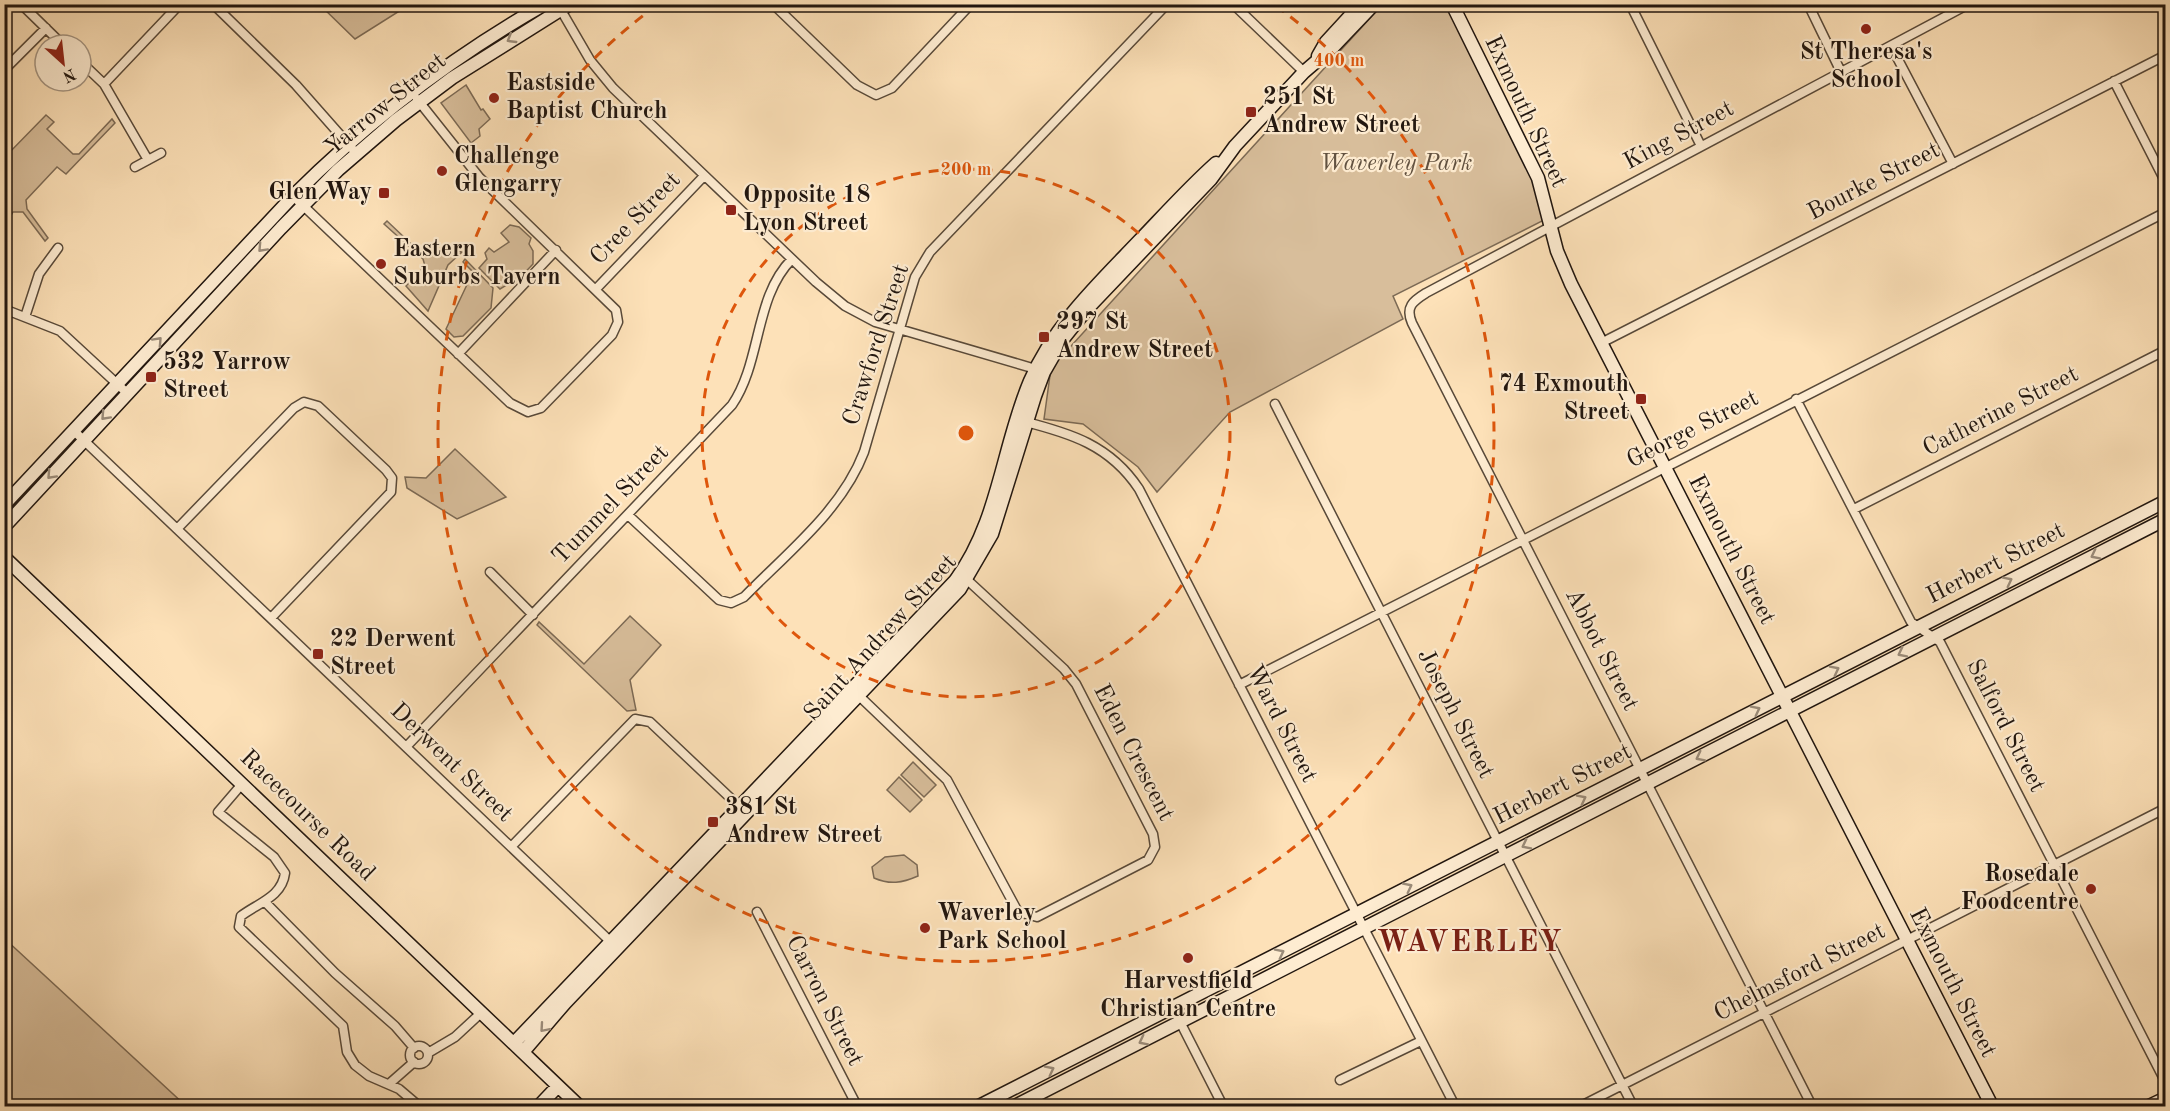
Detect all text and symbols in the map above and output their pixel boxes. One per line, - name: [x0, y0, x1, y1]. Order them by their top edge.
- marker: St Theresa's School: [1859, 22, 1873, 36]
- one-way arrow: [507, 32, 517, 44]
- street label: Exmouth Street: [1479, 32, 1571, 192]
- north arrow: [33, 33, 93, 93]
- place label: St Theresa's School: [1800, 41, 1932, 93]
- street label: Yarrow Street: [321, 49, 451, 161]
- text: 400 m: [1314, 52, 1364, 70]
- text: N: [59, 65, 78, 85]
- place label: Eastside Baptist Church: [506, 72, 667, 124]
- place label: 251 St Andrew Street: [1263, 85, 1420, 138]
- marker: Eastside Baptist Church: [487, 91, 501, 105]
- street label: King Street: [1620, 97, 1738, 175]
- marker: 251 St Andrew Street: [1244, 105, 1258, 119]
- street label: Bourke Street: [1804, 138, 1944, 226]
- place label: Challenge Glengarry: [454, 145, 562, 197]
- park label: Waverley Park: [1319, 152, 1473, 176]
- text: 200 m: [941, 161, 991, 179]
- marker: Challenge Glengarry: [435, 164, 449, 178]
- street label: Cree Street: [586, 168, 686, 270]
- place label: Glen Way: [268, 181, 372, 205]
- place label: Opposite 18 Lyon Street: [743, 184, 870, 236]
- marker: Glen Way: [377, 186, 391, 200]
- marker: Opposite 18 Lyon Street: [724, 203, 738, 217]
- place label: Eastern Suburbs Tavern: [393, 238, 561, 290]
- one-way arrow: [258, 241, 269, 251]
- marker: Eastern Suburbs Tavern: [374, 257, 388, 271]
- street label: Crawford Street: [840, 261, 914, 429]
- place label: 297 St Andrew Street: [1056, 311, 1213, 363]
- marker: 297 St Andrew Street: [1037, 330, 1051, 344]
- one-way arrow: [150, 337, 161, 348]
- place label: 532 Yarrow Street: [163, 350, 291, 403]
- street label: Catherine Street: [1919, 362, 2083, 462]
- marker: 532 Yarrow Street: [144, 370, 158, 384]
- place label: 74 Exmouth Street: [1499, 373, 1629, 425]
- street label: George Street: [1623, 387, 1763, 473]
- marker: 74 Exmouth Street: [1634, 392, 1648, 406]
- one-way arrow: [102, 409, 113, 420]
- centre of rings: [956, 423, 976, 443]
- street label: Tummel Street: [548, 441, 674, 569]
- one-way arrow: [47, 468, 58, 478]
- street label: Exmouth Street: [1683, 471, 1779, 629]
- street label: Herbert Street: [1923, 519, 2069, 609]
- one-way arrow: [2090, 548, 2101, 559]
- street label: Saint Andrew Street: [800, 550, 962, 726]
- one-way arrow: [2002, 577, 2013, 588]
- street label: Abbot Street: [1560, 585, 1642, 715]
- place label: 22 Derwent Street: [330, 628, 456, 680]
- street label: Joseph Street: [1412, 645, 1498, 783]
- one-way arrow: [1898, 646, 1909, 657]
- marker: 22 Derwent Street: [311, 647, 325, 661]
- street label: Salford Street: [1961, 656, 2049, 796]
- street label: Ward Street: [1241, 661, 1321, 787]
- one-way arrow: [1828, 665, 1839, 677]
- street label: Eden Crescent: [1088, 681, 1178, 825]
- street label: Derwent Street: [385, 699, 517, 827]
- one-way arrow: [1749, 706, 1760, 717]
- street label: Herbert Street: [1490, 740, 1636, 830]
- street label: Racecourse Road: [235, 746, 379, 886]
- one-way arrow: [1695, 749, 1706, 761]
- one-way arrow: [1576, 794, 1587, 806]
- place label: 381 St Andrew Street: [725, 796, 882, 848]
- marker: 381 St Andrew Street: [706, 815, 720, 829]
- one-way arrow: [1522, 838, 1533, 849]
- place label: Rosedale Foodcentre: [1960, 863, 2079, 915]
- marker: Rosedale Foodcentre: [2084, 882, 2098, 896]
- one-way arrow: [1402, 883, 1413, 895]
- place label: Waverley Park School: [937, 902, 1067, 954]
- street label: Exmouth Street: [1904, 904, 2000, 1062]
- street label: Chelmsford Street: [1711, 919, 1889, 1027]
- marker: Waverley Park School: [918, 921, 932, 935]
- district label: WAVERLEY: [1377, 928, 1563, 958]
- street label: Carron Street: [781, 932, 867, 1070]
- one-way arrow: [1274, 949, 1284, 960]
- marker: Harvestfield Christian Centre: [1181, 951, 1195, 965]
- place label: Harvestfield Christian Centre: [1100, 970, 1276, 1022]
- one-way arrow: [540, 1021, 551, 1032]
- one-way arrow: [1139, 1034, 1150, 1045]
- one-way arrow: [1044, 1066, 1055, 1078]

